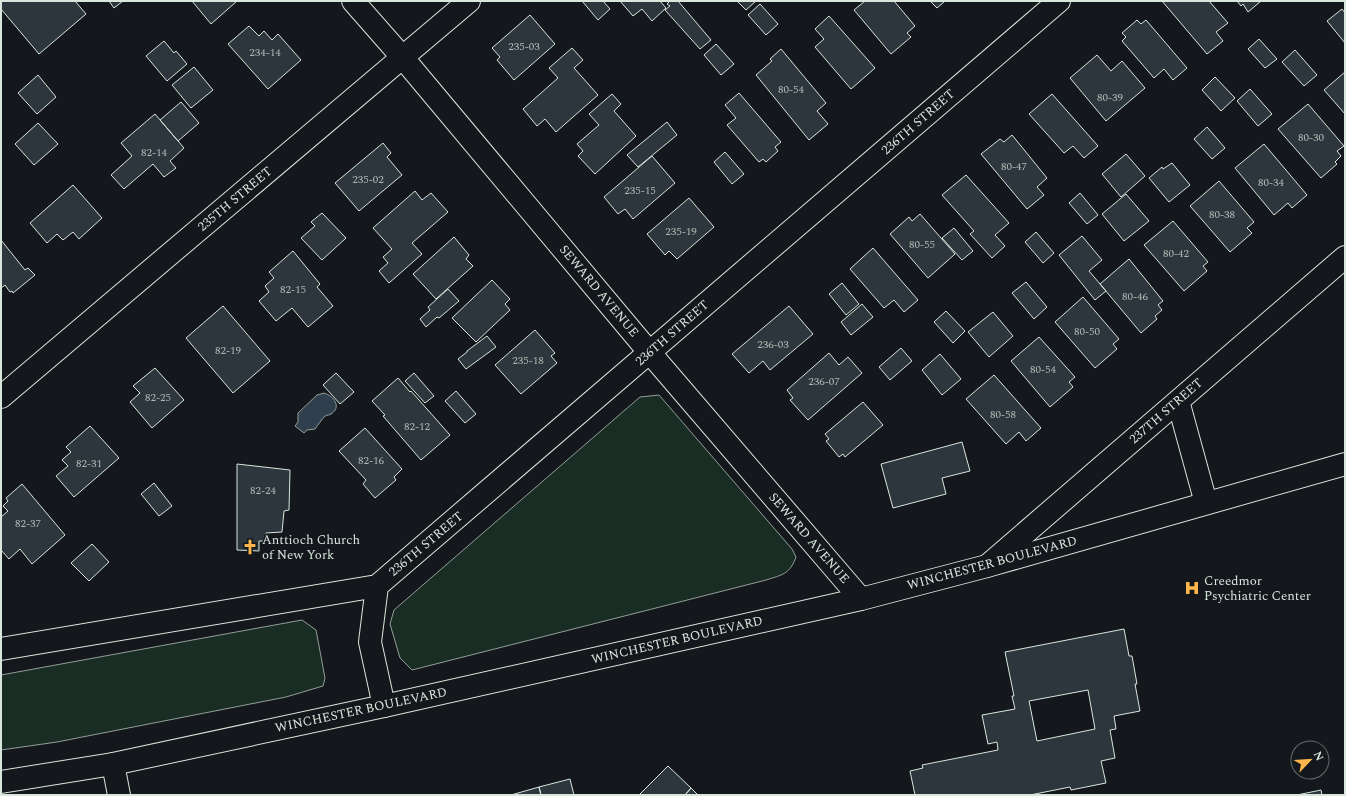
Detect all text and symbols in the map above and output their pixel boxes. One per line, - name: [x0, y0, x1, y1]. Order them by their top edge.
- house number: 235-03: [508, 38, 540, 55]
- house number: 234-14: [249, 44, 281, 61]
- house number: 80-54: [778, 81, 805, 98]
- street label: 236TH STREET: [877, 84, 959, 160]
- house number: 80-39: [1097, 89, 1124, 106]
- house number: 80-30: [1298, 129, 1325, 146]
- house number: 82-14: [141, 144, 168, 161]
- house number: 80-47: [1001, 158, 1028, 175]
- street label: 235TH STREET: [193, 162, 277, 236]
- house number: 235-02: [352, 171, 384, 188]
- house number: 80-34: [1258, 174, 1285, 191]
- house number: 235-15: [624, 182, 656, 199]
- house number: 80-38: [1209, 206, 1236, 223]
- house number: 235-19: [665, 223, 697, 240]
- house number: 80-55: [909, 236, 935, 253]
- street label: SEWARD AVENUE: [554, 240, 644, 342]
- house number: 80-42: [1163, 245, 1190, 262]
- house number: 82-15: [280, 281, 306, 298]
- house number: 80-46: [1122, 288, 1149, 305]
- street label: 236TH STREET: [631, 295, 713, 371]
- house number: 80-50: [1074, 323, 1101, 340]
- house number: 236-03: [757, 336, 789, 353]
- house number: 82-19: [215, 342, 242, 359]
- house number: 235-18: [512, 352, 544, 369]
- house number: 80-54: [1030, 361, 1057, 378]
- house number: 236-07: [808, 373, 840, 390]
- street label: 237TH STREET: [1125, 373, 1207, 449]
- house number: 82-25: [145, 389, 171, 406]
- house number: 80-58: [990, 406, 1017, 423]
- house number: 82-12: [404, 418, 431, 435]
- house number: 82-16: [358, 452, 385, 469]
- house number: 82-31: [76, 455, 102, 472]
- house number: 82-24: [250, 482, 277, 499]
- street label: SEWARD AVENUE: [764, 488, 854, 588]
- street label: 236TH STREET: [384, 507, 468, 581]
- house number: 82-37: [15, 515, 42, 532]
- place label: Anttioch Church of New York: [262, 530, 360, 565]
- street label: WINCHESTER BOULEVARD: [905, 531, 1079, 595]
- church icon: Anttioch Church of New York: [241, 538, 259, 556]
- place label: Creedmor Psychiatric Center: [1204, 571, 1311, 606]
- hospital icon: Creedmor Psychiatric Center: [1183, 579, 1201, 597]
- street label: WINCHESTER BOULEVARD: [589, 611, 765, 669]
- street label: WINCHESTER BOULEVARD: [273, 682, 449, 738]
- north arrow: [1290, 740, 1330, 780]
- text: N: [1309, 748, 1328, 764]

